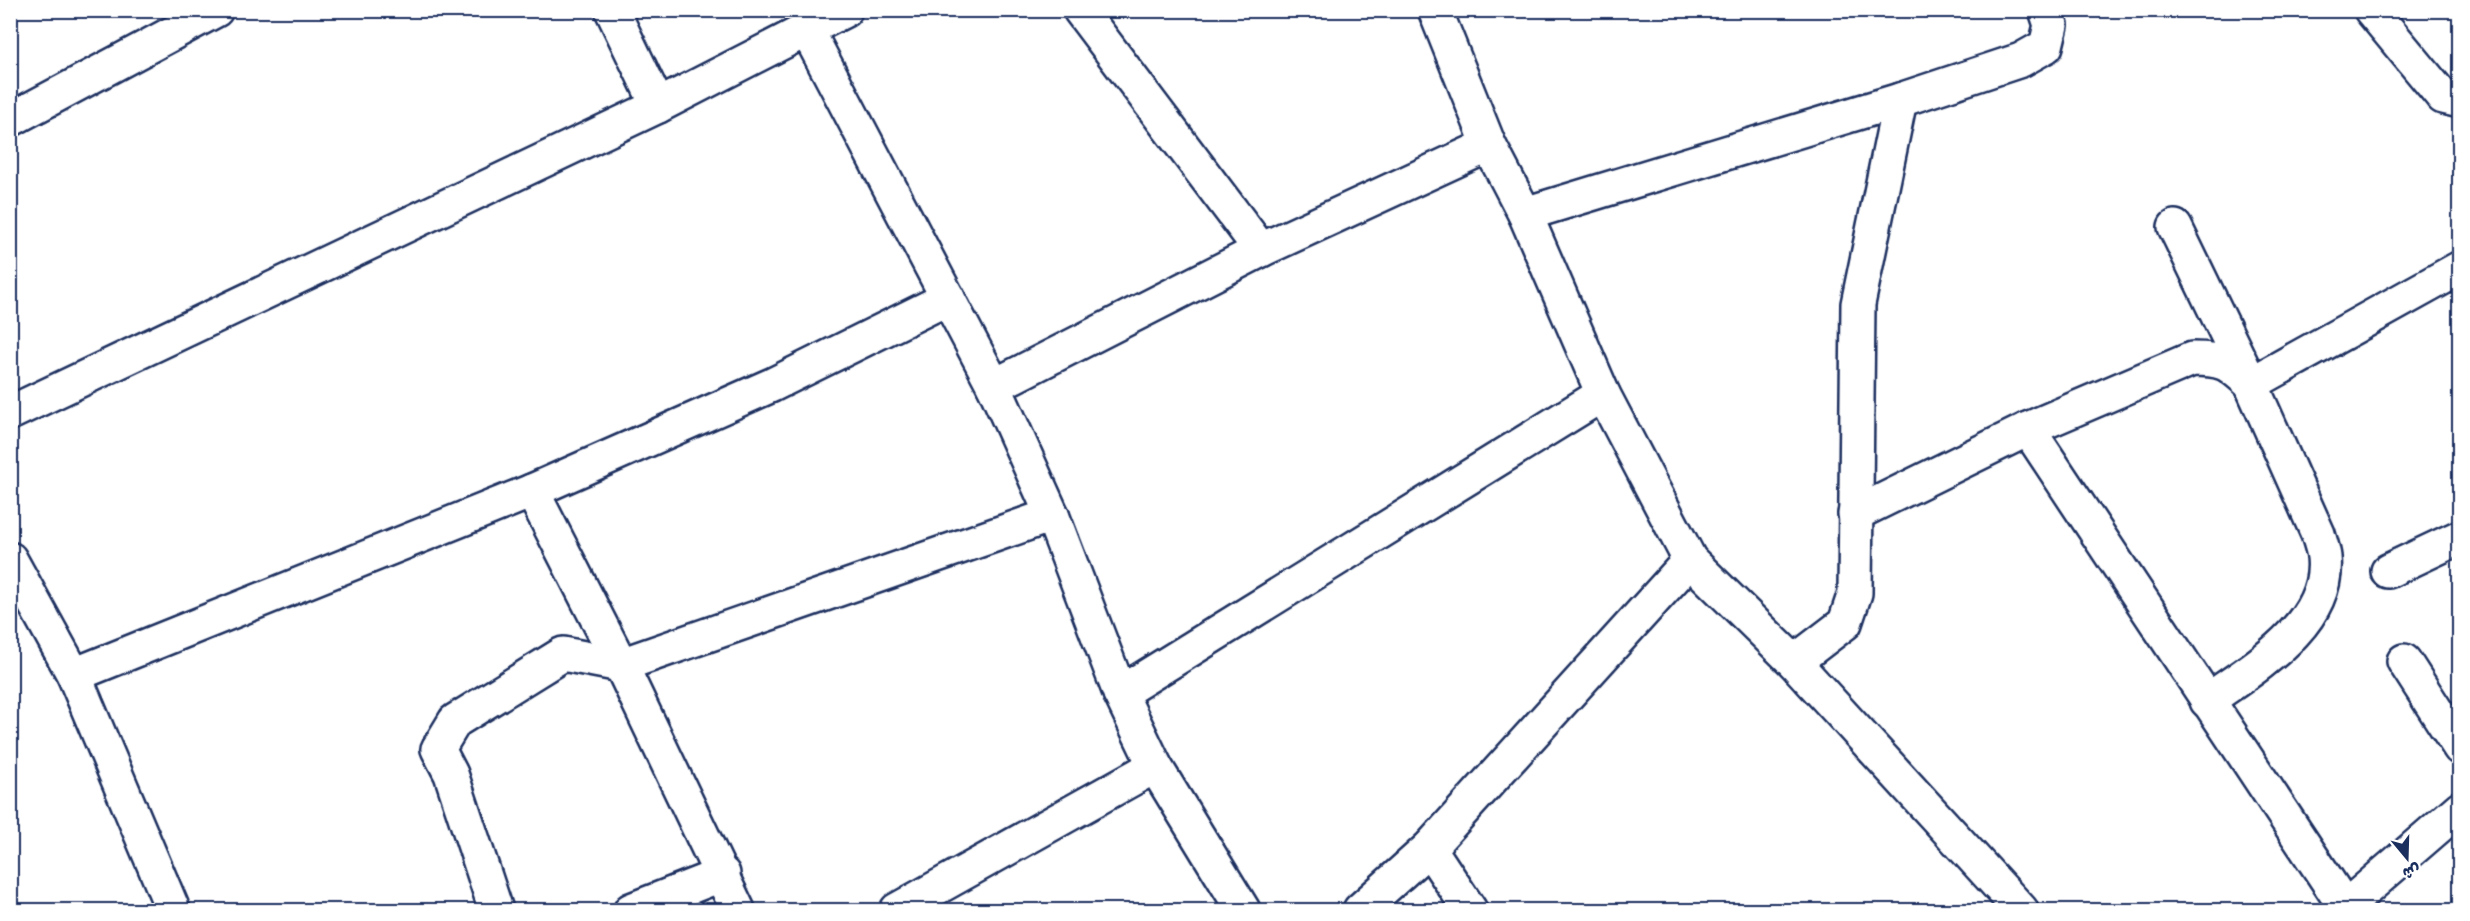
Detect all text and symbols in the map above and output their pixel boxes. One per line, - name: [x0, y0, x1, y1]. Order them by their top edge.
- north arrow: [2377, 828, 2437, 888]
- text: ش: [2400, 859, 2424, 885]

